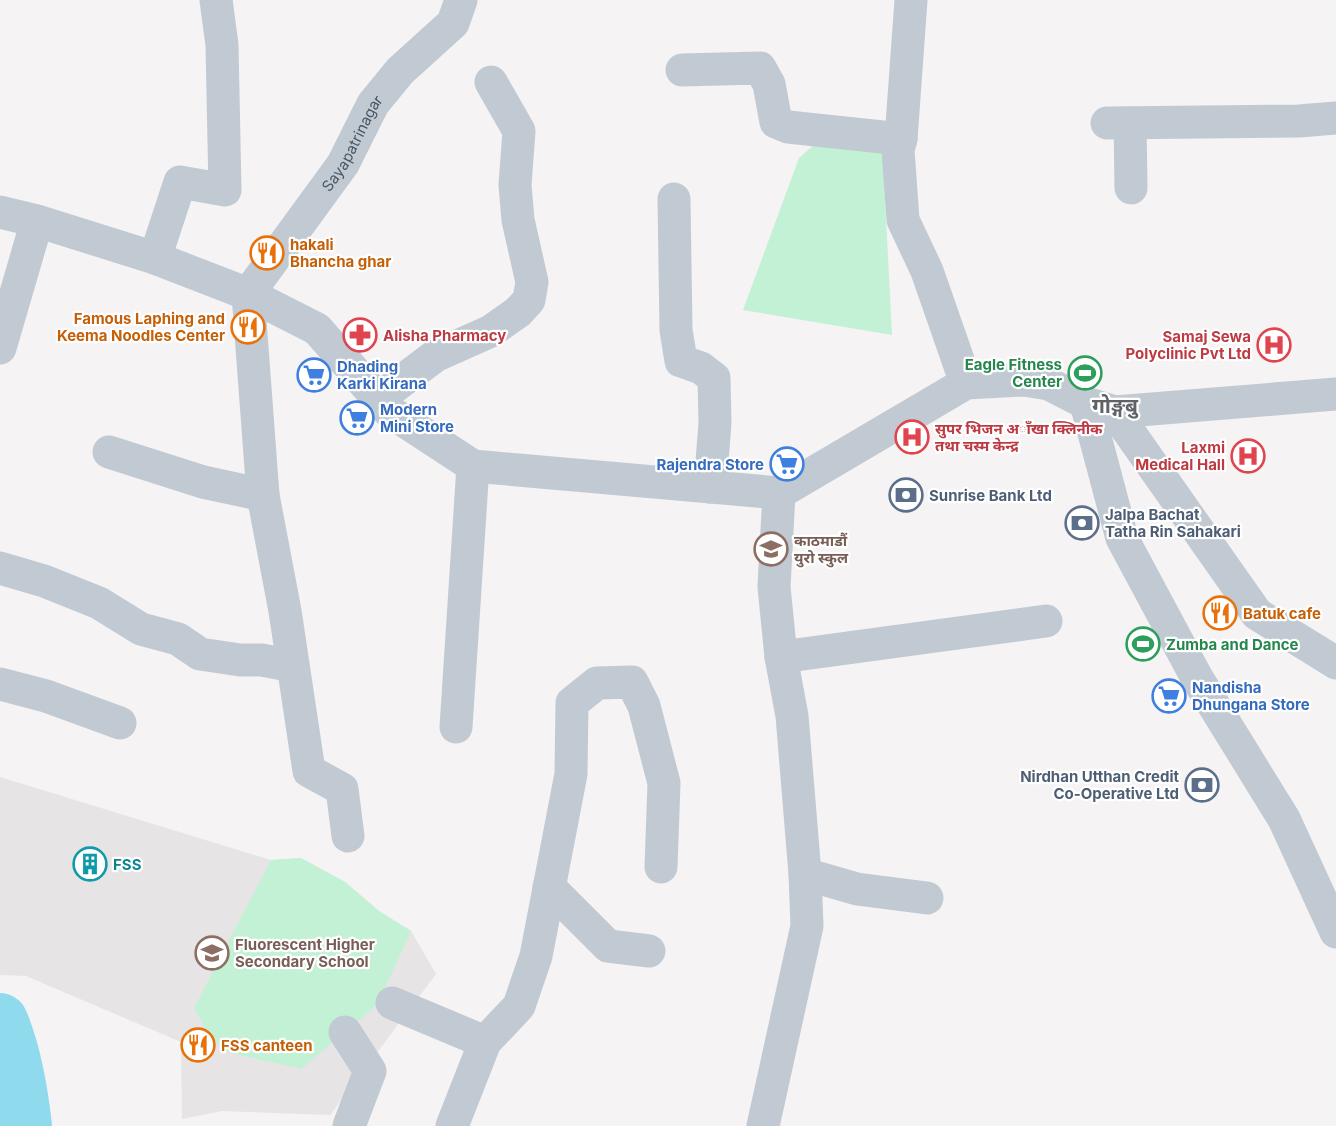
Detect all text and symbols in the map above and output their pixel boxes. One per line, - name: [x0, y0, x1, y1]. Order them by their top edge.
- street label: Sayapatrinagar: [317, 91, 386, 195]
- restaurant icon: hakali Bhancha ghar: [249, 235, 285, 271]
- place label: hakali Bhancha ghar: [290, 235, 391, 271]
- place label: Famous Laphing and Keema Noodles Center: [57, 309, 225, 345]
- restaurant icon: Famous Laphing and Keema Noodles Center: [230, 309, 266, 345]
- pharmacy icon: Alisha Pharmacy: [342, 317, 378, 353]
- place label: Alisha Pharmacy: [383, 326, 506, 345]
- place label: Samaj Sewa Polyclinic Pvt Ltd: [1126, 327, 1251, 363]
- hospital icon: Samaj Sewa Polyclinic Pvt Ltd: [1256, 327, 1292, 363]
- place label: Eagle Fitness Center: [965, 355, 1062, 391]
- sports icon: Eagle Fitness Center: [1067, 355, 1103, 391]
- supermarket icon: Dhading Karki Kirana: [296, 357, 332, 393]
- place label: Dhading Karki Kirana: [337, 357, 427, 393]
- district label: गोङ्गबु: [1092, 393, 1139, 419]
- supermarket icon: Modern Mini Store: [339, 400, 375, 436]
- place label: Modern Mini Store: [380, 400, 454, 436]
- hospital icon: सुपर भिजन अाँखा क्लिनीक तथा चस्म केन्द्र: [894, 419, 930, 455]
- place label: सुपर भिजन अाँखा क्लिनीक तथा चस्म केन्द्र: [935, 419, 1103, 455]
- place label: Laxmi Medical Hall: [1135, 438, 1225, 474]
- hospital icon: Laxmi Medical Hall: [1230, 438, 1266, 474]
- supermarket icon: Rajendra Store: [769, 446, 805, 482]
- place label: Rajendra Store: [657, 455, 764, 474]
- bank icon: Sunrise Bank Ltd: [888, 477, 924, 513]
- place label: Sunrise Bank Ltd: [929, 486, 1052, 505]
- bank icon: Jalpa Bachat Tatha Rin Sahakari: [1064, 505, 1100, 541]
- place label: Jalpa Bachat Tatha Rin Sahakari: [1105, 505, 1241, 541]
- school or university icon: काठमाडौं युरो स्कुल: [753, 531, 789, 567]
- place label: काठमाडौं युरो स्कुल: [794, 531, 849, 568]
- restaurant icon: Batuk cafe: [1202, 595, 1238, 631]
- place label: Batuk cafe: [1243, 604, 1321, 623]
- sports icon: Zumba and Dance: [1125, 626, 1161, 662]
- place label: Zumba and Dance: [1166, 635, 1299, 654]
- supermarket icon: Nandisha Dhungana Store: [1151, 678, 1187, 714]
- place label: Nandisha Dhungana Store: [1192, 678, 1310, 714]
- place label: Nirdhan Utthan Credit Co-Operative Ltd: [1020, 767, 1179, 803]
- bank icon: Nirdhan Utthan Credit Co-Operative Ltd: [1184, 767, 1220, 803]
- building icon: FSS: [72, 846, 108, 882]
- place label: FSS: [113, 855, 142, 874]
- school or university icon: Fluorescent Higher Secondary School: [194, 935, 230, 971]
- place label: Fluorescent Higher Secondary School: [235, 935, 375, 971]
- restaurant icon: FSS canteen: [180, 1027, 216, 1063]
- place label: FSS canteen: [221, 1036, 313, 1055]

